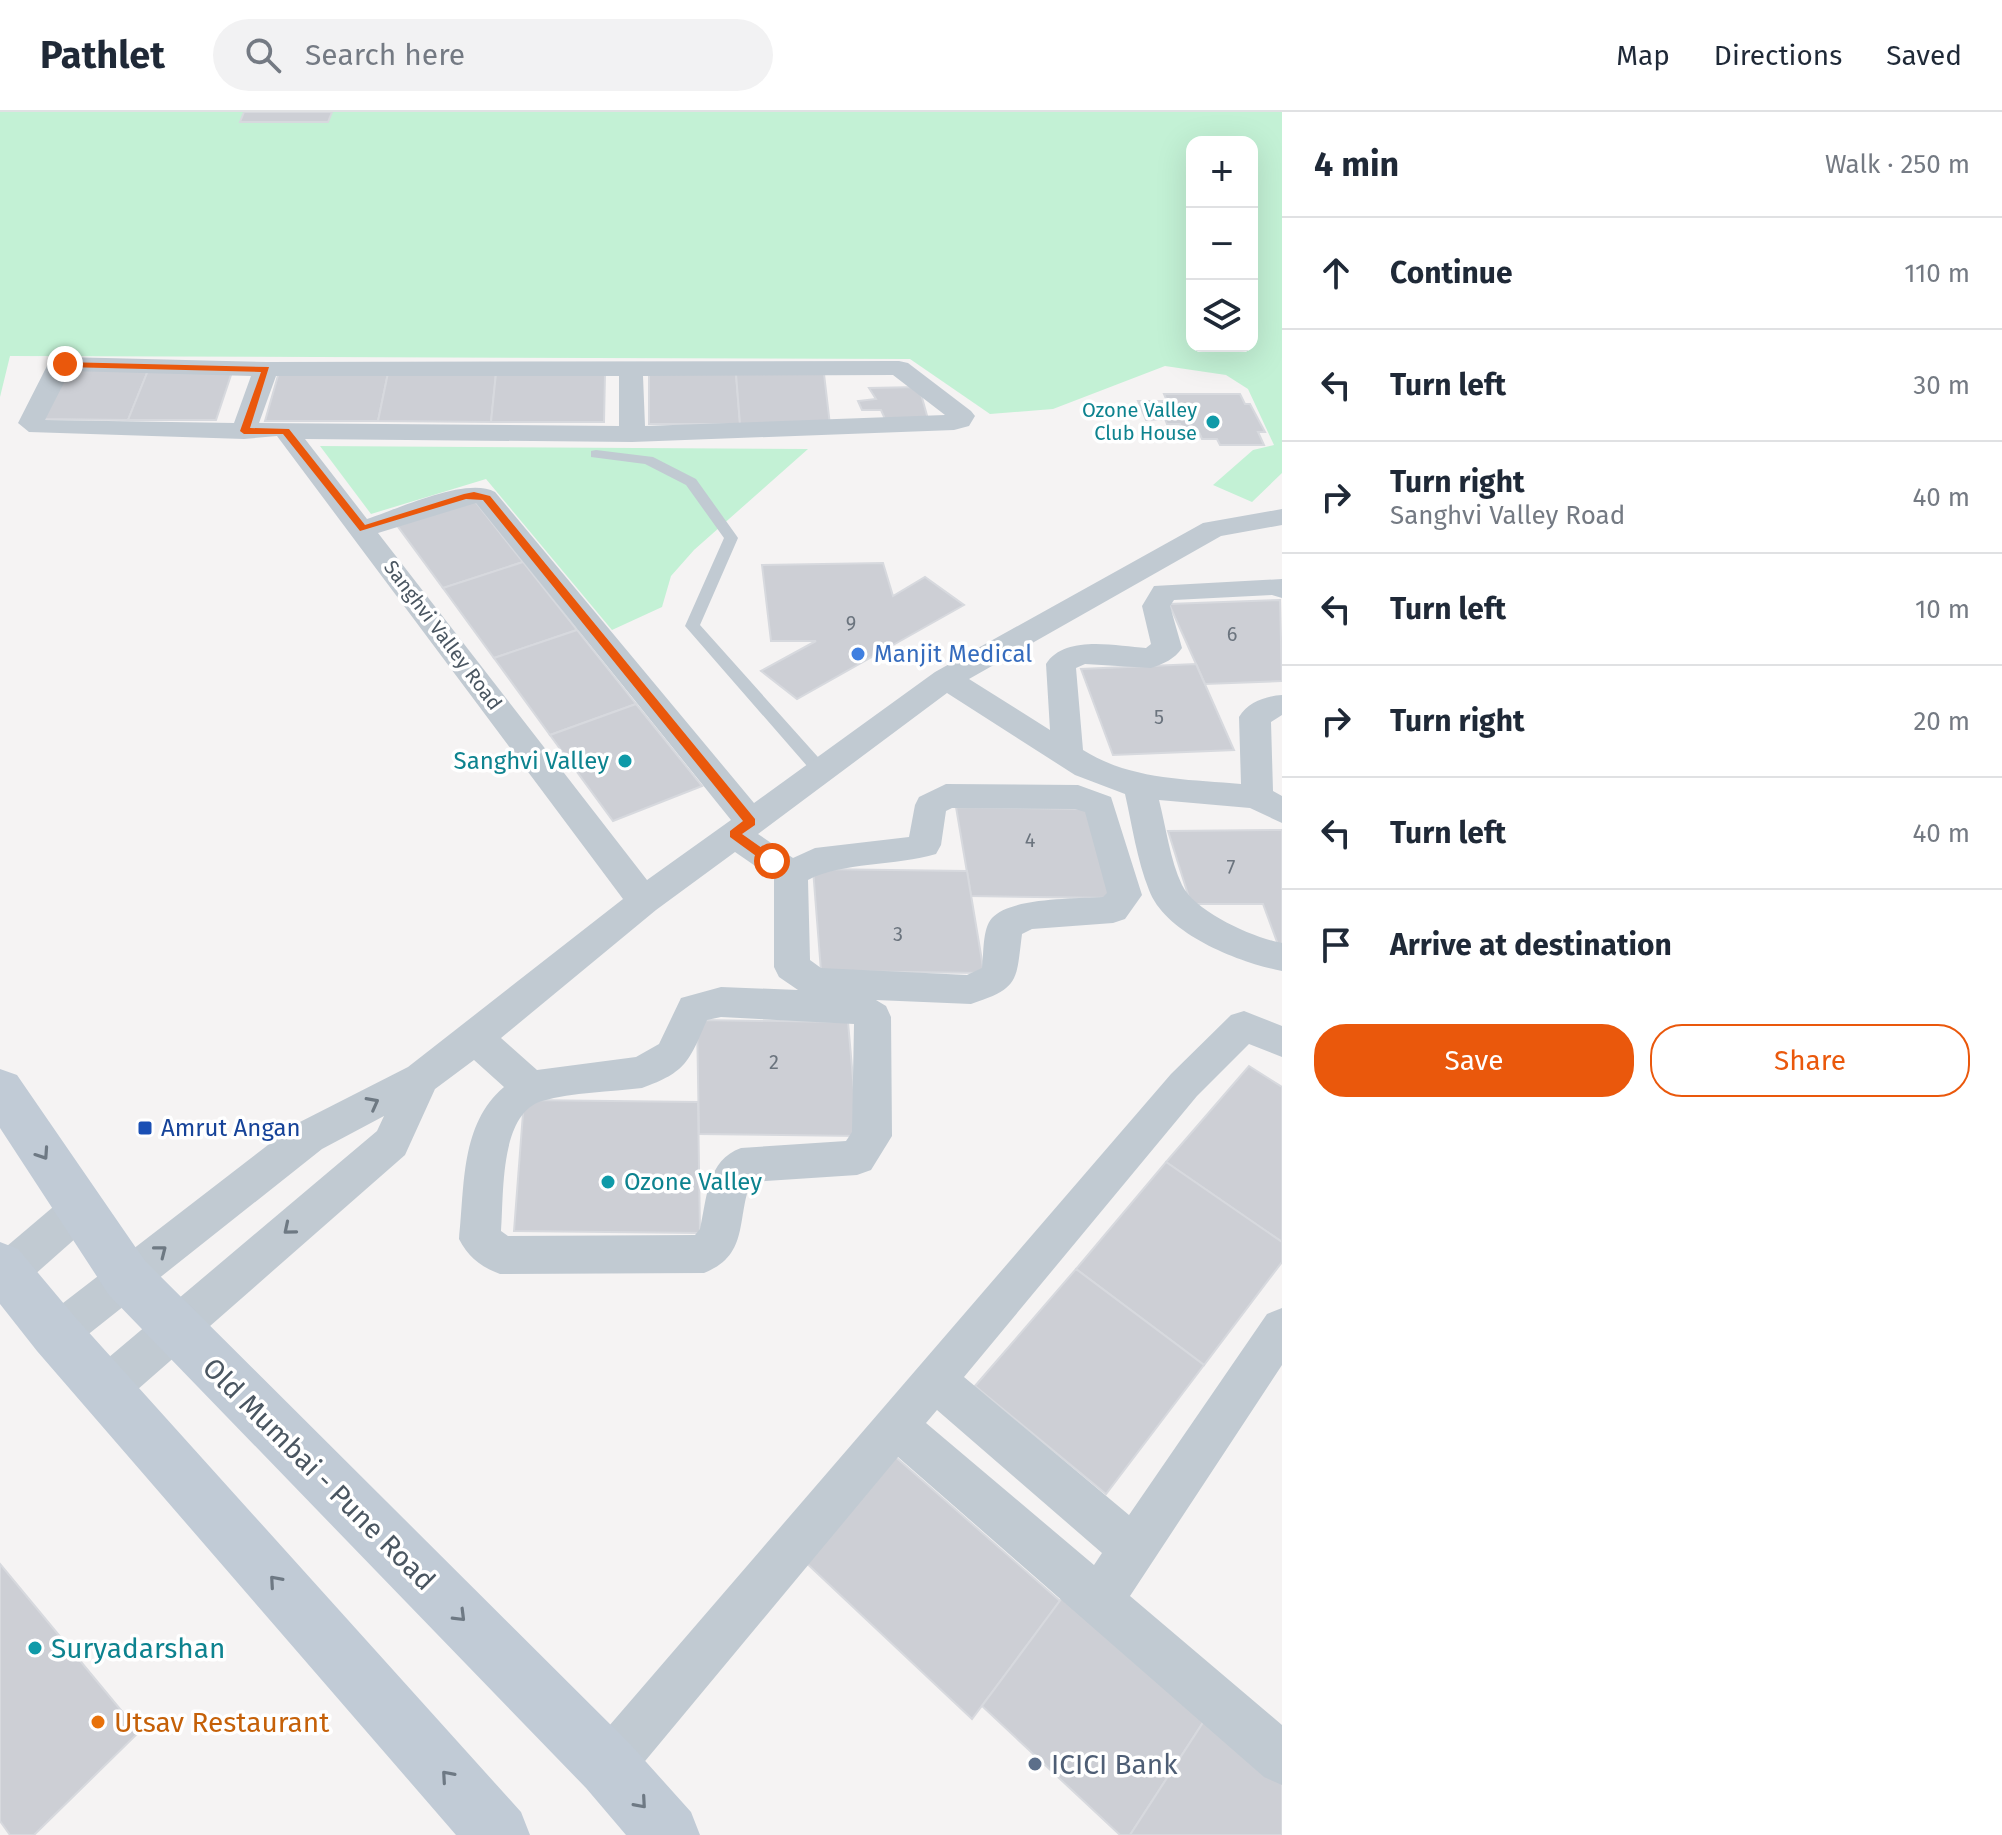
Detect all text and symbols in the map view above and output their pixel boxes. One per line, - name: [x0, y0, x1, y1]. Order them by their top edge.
- search box: [213, 19, 773, 91]
- text: Pathlet: [40, 32, 165, 78]
- icon: search: [241, 33, 285, 77]
- text: Search here: [305, 37, 465, 73]
- text: Map: [1616, 39, 1670, 72]
- text: Directions: [1714, 39, 1842, 72]
- text: Saved: [1886, 39, 1962, 72]
- map controls: [1186, 136, 1258, 352]
- button: +: [1186, 136, 1258, 208]
- text: 4 min: [1314, 144, 1399, 185]
- text: Walk · 250 m: [1825, 149, 1970, 180]
- button: −: [1186, 208, 1258, 280]
- icon: ahead: [1314, 251, 1358, 295]
- text: Continue: [1390, 255, 1513, 291]
- text: 110 m: [1904, 258, 1970, 289]
- button: layers: [1186, 280, 1258, 352]
- route end: [47, 346, 83, 382]
- icon: left: [1314, 363, 1358, 407]
- text: Turn left: [1390, 367, 1506, 403]
- text: 30 m: [1913, 370, 1970, 401]
- place label: Ozone Valley Club House: [1082, 398, 1197, 445]
- marker: Ozone Valley Club House: [1204, 413, 1222, 431]
- text: Turn right: [1390, 464, 1525, 500]
- icon: right: [1314, 475, 1358, 519]
- text: 40 m: [1912, 482, 1970, 513]
- text: Sanghvi Valley Road: [1390, 500, 1625, 531]
- street label: Sanghvi Valley Road: [379, 556, 507, 714]
- icon: left: [1314, 587, 1358, 631]
- text: Turn left: [1390, 591, 1506, 627]
- text: 10 m: [1915, 594, 1970, 625]
- house number: 9: [846, 611, 856, 635]
- house number: 6: [1227, 622, 1237, 646]
- place label: Manjit Medical: [874, 640, 1032, 668]
- marker: Manjit Medical: [849, 645, 867, 663]
- icon: right: [1314, 699, 1358, 743]
- text: Turn right: [1390, 703, 1525, 739]
- house number: 5: [1154, 705, 1164, 729]
- text: 20 m: [1913, 706, 1970, 737]
- place label: Sanghvi Valley: [454, 747, 609, 775]
- marker: Sanghvi Valley: [616, 752, 634, 770]
- icon: left: [1314, 811, 1358, 855]
- text: Turn left: [1390, 815, 1506, 851]
- text: 40 m: [1912, 818, 1970, 849]
- house number: 4: [1025, 828, 1036, 852]
- route start: [754, 843, 790, 879]
- house number: 7: [1227, 855, 1236, 879]
- house number: 3: [893, 922, 903, 946]
- icon: arrive: [1314, 923, 1358, 967]
- text: Arrive at destination: [1390, 927, 1672, 963]
- button: Save: [1314, 1024, 1634, 1097]
- button: Share: [1650, 1024, 1970, 1097]
- house number: 2: [769, 1050, 779, 1074]
- one-way arrow: [365, 1097, 380, 1112]
- place label: Amrut Angan: [161, 1114, 301, 1142]
- marker: Amrut Angan: [136, 1119, 154, 1137]
- one-way arrow: [34, 1145, 49, 1160]
- place label: Ozone Valley: [624, 1168, 762, 1196]
- marker: Ozone Valley: [599, 1173, 617, 1191]
- one-way arrow: [284, 1219, 298, 1234]
- one-way arrow: [152, 1247, 167, 1261]
- street label: Old Mumbai - Pune Road: [196, 1351, 442, 1597]
- one-way arrow: [270, 1576, 284, 1591]
- one-way arrow: [451, 1607, 465, 1621]
- place label: Suryadarshan: [51, 1632, 225, 1665]
- marker: Suryadarshan: [26, 1639, 44, 1657]
- place label: Utsav Restaurant: [114, 1706, 330, 1739]
- marker: Utsav Restaurant: [89, 1713, 107, 1731]
- place label: ICICI Bank: [1051, 1748, 1178, 1781]
- marker: ICICI Bank: [1026, 1755, 1044, 1773]
- one-way arrow: [442, 1771, 456, 1786]
- one-way arrow: [631, 1794, 645, 1808]

